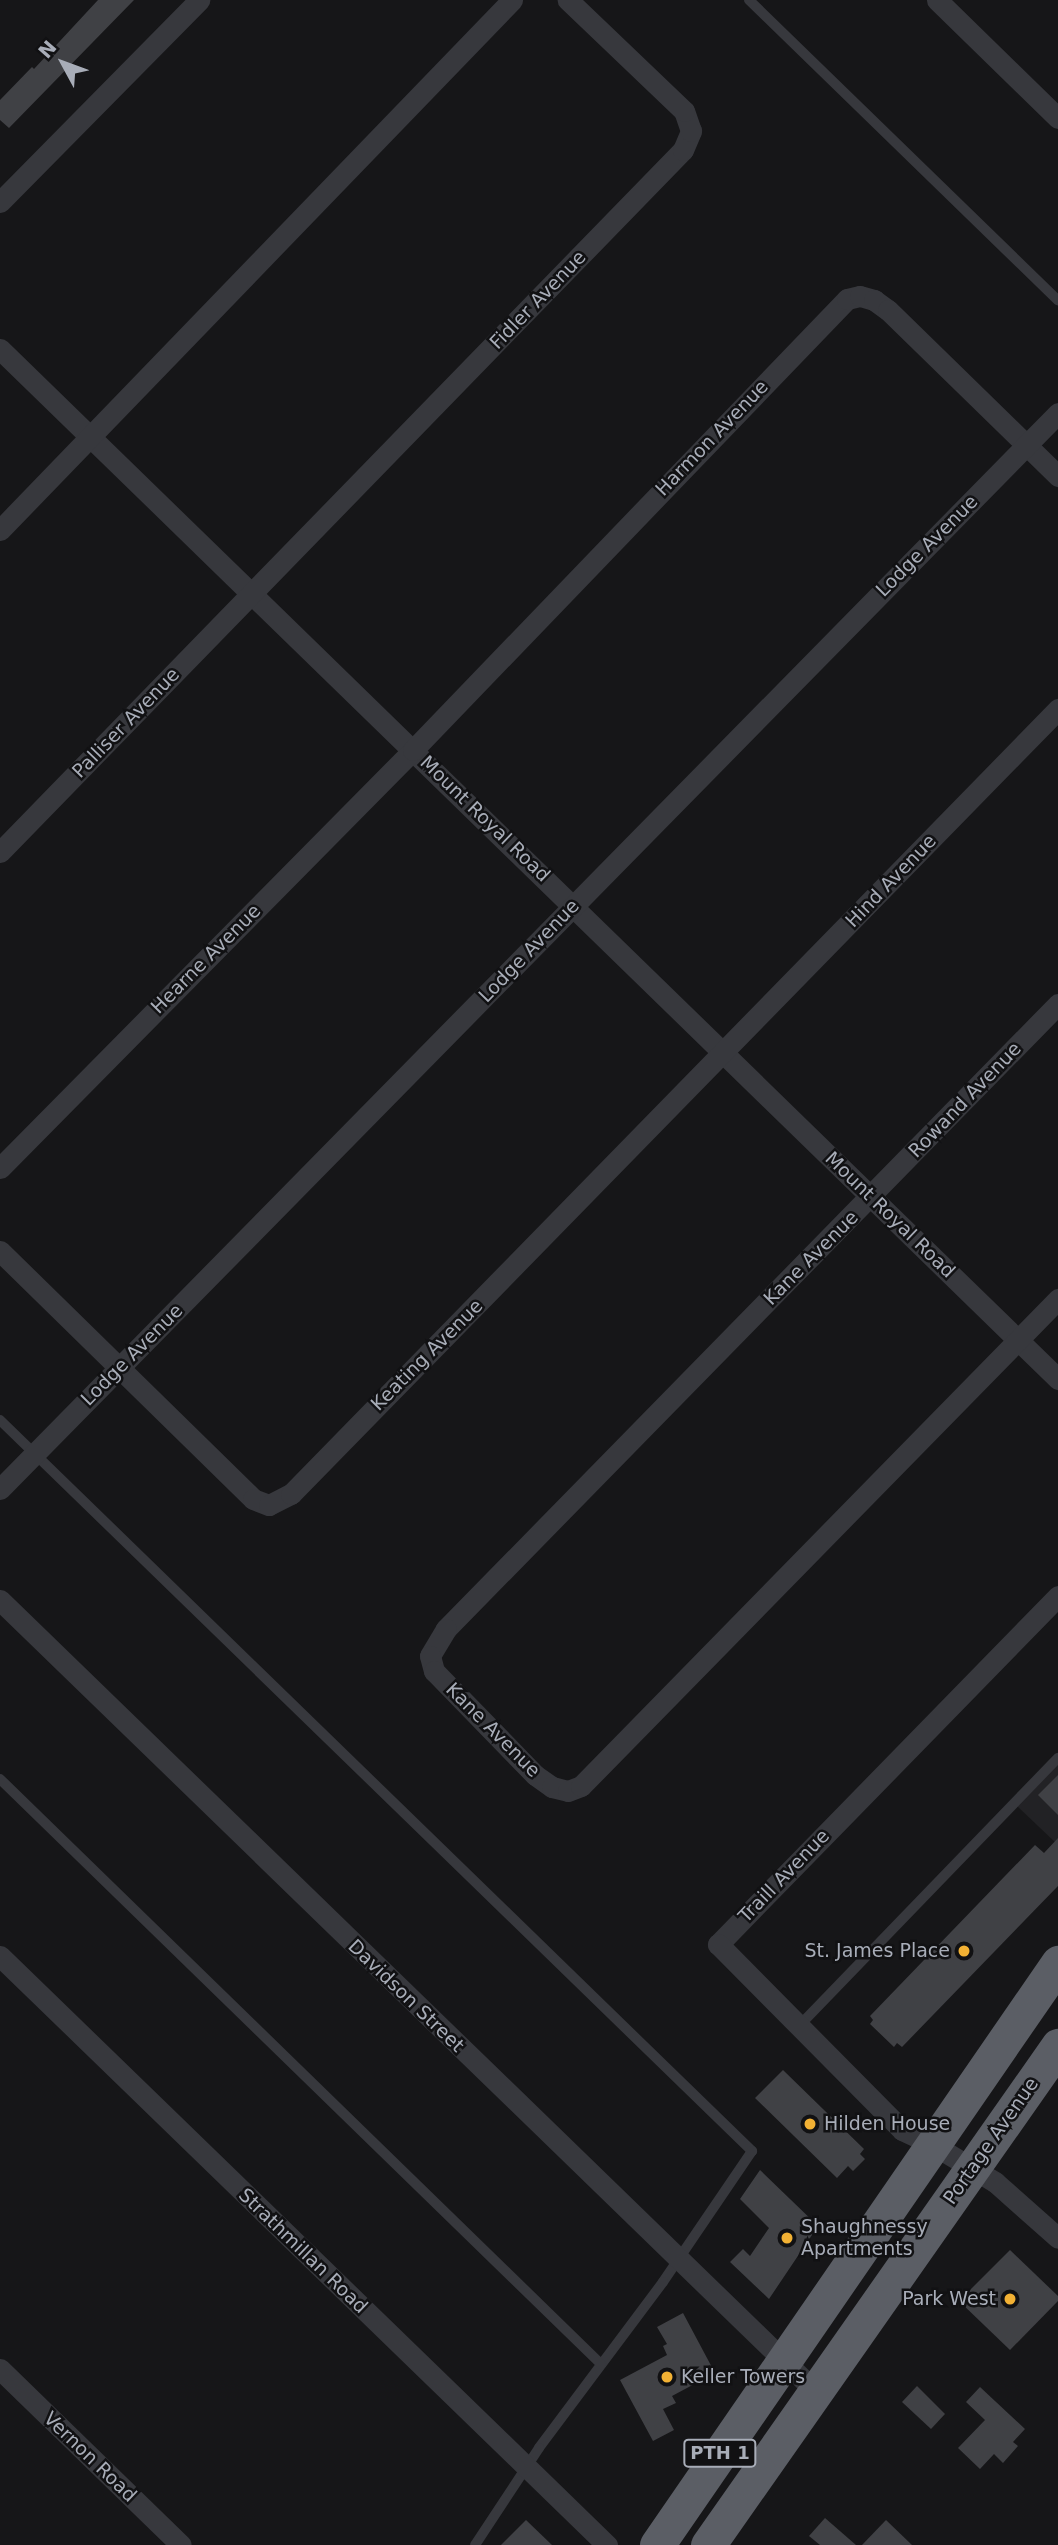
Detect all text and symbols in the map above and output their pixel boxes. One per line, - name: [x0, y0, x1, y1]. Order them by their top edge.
- north arrow: [28, 28, 98, 98]
- text: N: [34, 36, 61, 62]
- street label: Fidler Avenue: [485, 246, 591, 354]
- street label: Harmon Avenue: [651, 375, 773, 501]
- street label: Lodge Avenue: [871, 490, 983, 602]
- street label: Palliser Avenue: [68, 663, 184, 783]
- street label: Mount Royal Road: [415, 751, 555, 887]
- street label: Hind Avenue: [841, 830, 941, 932]
- street label: Lodge Avenue: [474, 895, 584, 1007]
- street label: Hearne Avenue: [147, 900, 265, 1018]
- street label: Rowand Avenue: [904, 1037, 1026, 1163]
- street label: Mount Royal Road: [820, 1147, 960, 1283]
- street label: Kane Avenue: [759, 1206, 863, 1310]
- street label: Keating Avenue: [367, 1295, 487, 1415]
- street label: Lodge Avenue: [76, 1299, 188, 1411]
- street label: Kane Avenue: [441, 1678, 545, 1782]
- street label: Traill Avenue: [734, 1825, 834, 1927]
- street label: Davidson Street: [343, 1935, 469, 2057]
- place label: St. James Place: [805, 1940, 950, 1962]
- marker: St. James Place: [956, 1943, 972, 1959]
- street label: Portage Avenue: [939, 2073, 1043, 2209]
- place label: Hilden House: [824, 2113, 950, 2135]
- marker: Hilden House: [802, 2116, 818, 2132]
- street label: Strathmillan Road: [234, 2184, 372, 2318]
- place label: Shaughnessy Apartments: [801, 2216, 928, 2260]
- marker: Shaughnessy Apartments: [779, 2230, 795, 2246]
- place label: Park West: [902, 2288, 996, 2310]
- marker: Park West: [1002, 2291, 1018, 2307]
- place label: Keller Towers: [681, 2366, 805, 2388]
- marker: Keller Towers: [659, 2369, 675, 2385]
- street label: Vernon Road: [39, 2407, 141, 2507]
- road number: PTH 1: [683, 2438, 757, 2468]

